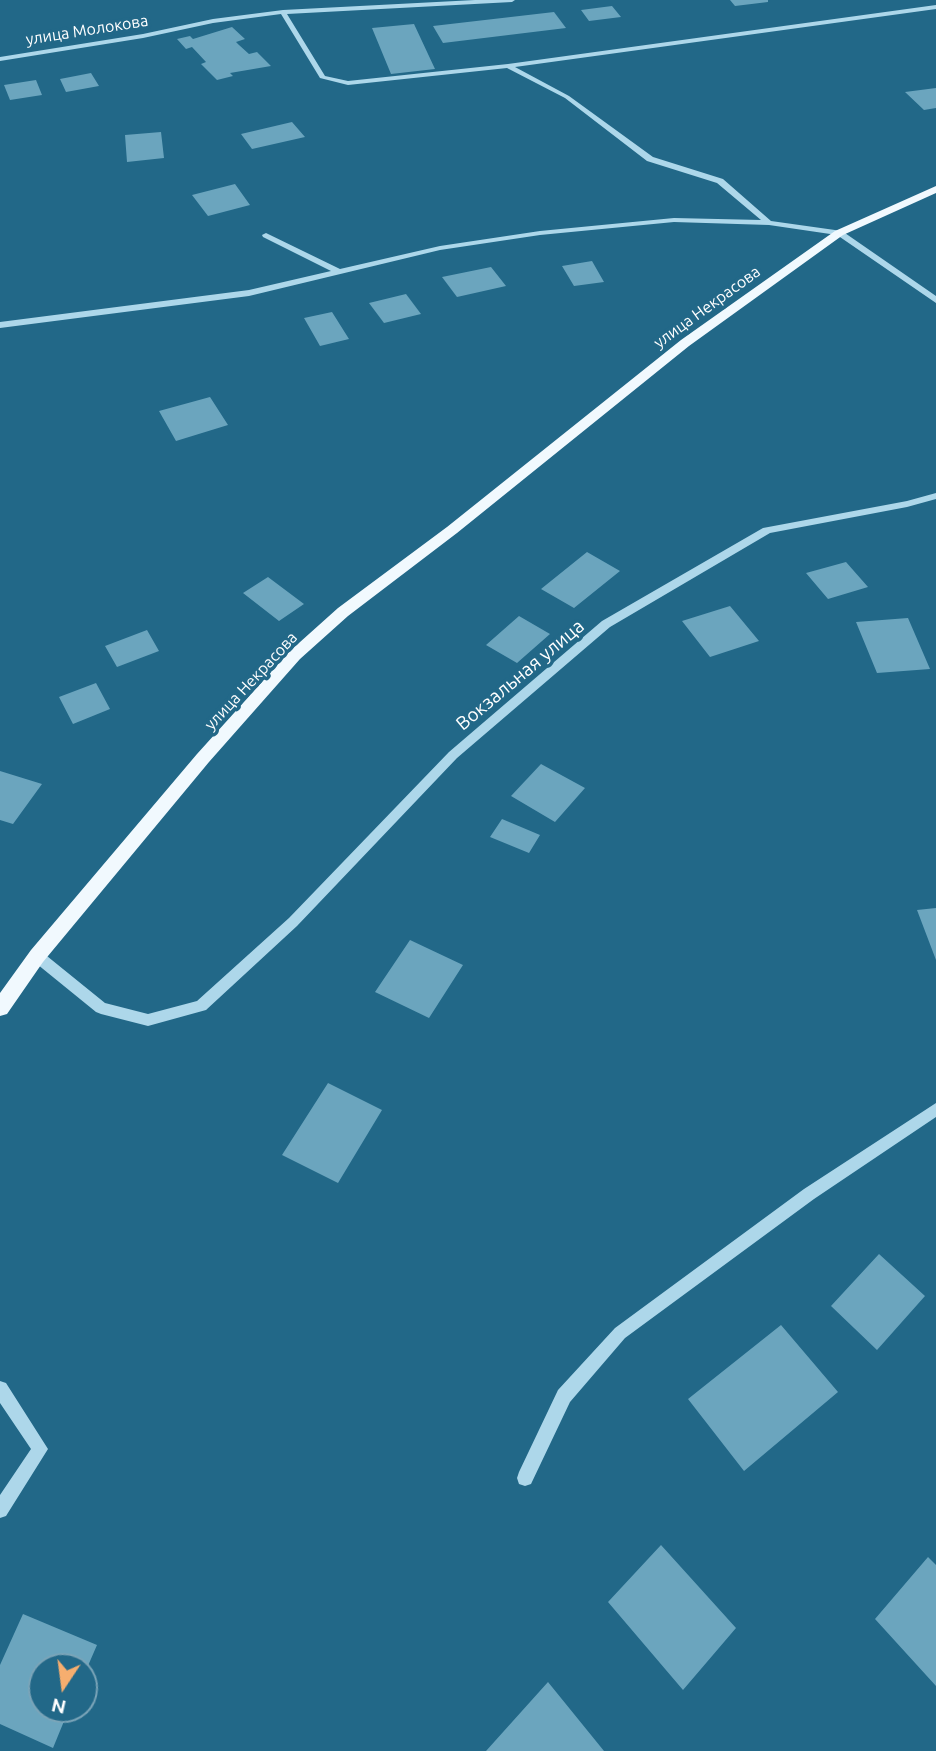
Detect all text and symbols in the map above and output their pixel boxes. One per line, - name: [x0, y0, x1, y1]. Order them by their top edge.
- street label: улица Молокова: [24, 11, 150, 49]
- street label: улица Некрасова: [650, 262, 764, 352]
- street label: Вокзальная улица: [451, 615, 589, 735]
- street label: улица Некрасова: [201, 628, 301, 734]
- north arrow: [28, 1653, 98, 1723]
- text: N: [49, 1694, 68, 1719]

